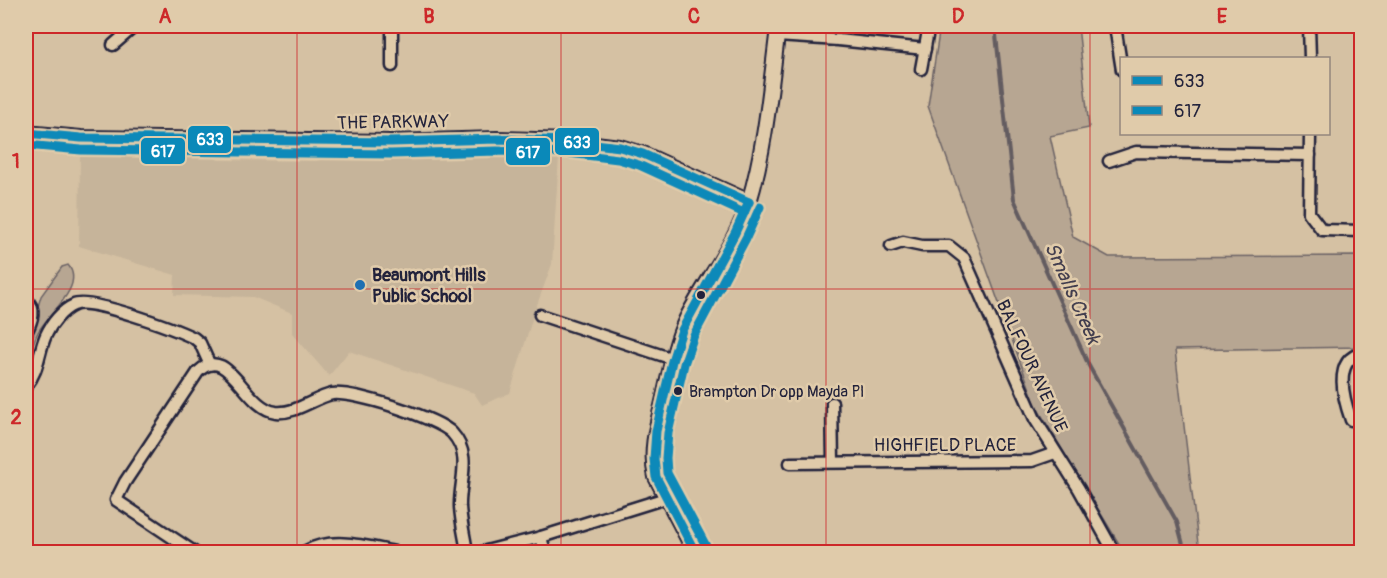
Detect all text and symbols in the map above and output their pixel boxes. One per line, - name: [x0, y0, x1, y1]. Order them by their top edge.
- text: A: [159, 4, 172, 29]
- text: B: [423, 4, 435, 29]
- text: C: [688, 4, 700, 29]
- text: D: [952, 4, 965, 29]
- text: E: [1217, 4, 1228, 29]
- legend: [1120, 57, 1330, 135]
- text: 633: [1174, 70, 1205, 93]
- text: 617: [1174, 100, 1202, 123]
- street label: THE PARKWAY: [337, 110, 450, 135]
- line badge: 633: [187, 125, 232, 154]
- line badge: 633: [554, 127, 600, 156]
- text: 633: [196, 130, 224, 150]
- text: 633: [563, 133, 591, 153]
- line badge: 617: [140, 137, 186, 165]
- line badge: 617: [505, 137, 551, 166]
- text: 617: [151, 142, 176, 162]
- text: 617: [516, 143, 541, 163]
- text: 1: [12, 149, 20, 174]
- water label: Smalls Creek: [1039, 238, 1107, 349]
- place label: Beaumont Hills Public School: [372, 264, 486, 308]
- marker: Beaumont Hills Public School: [353, 278, 367, 292]
- unlabelled marker: [695, 289, 707, 301]
- street label: BALFOUR AVENUE: [991, 296, 1072, 436]
- place label: Brampton Dr opp Mayda Pl: [689, 382, 864, 402]
- marker: Brampton Dr opp Mayda Pl: [672, 385, 684, 397]
- text: 2: [10, 405, 22, 430]
- street label: HIGHFIELD PLACE: [874, 434, 1016, 457]

